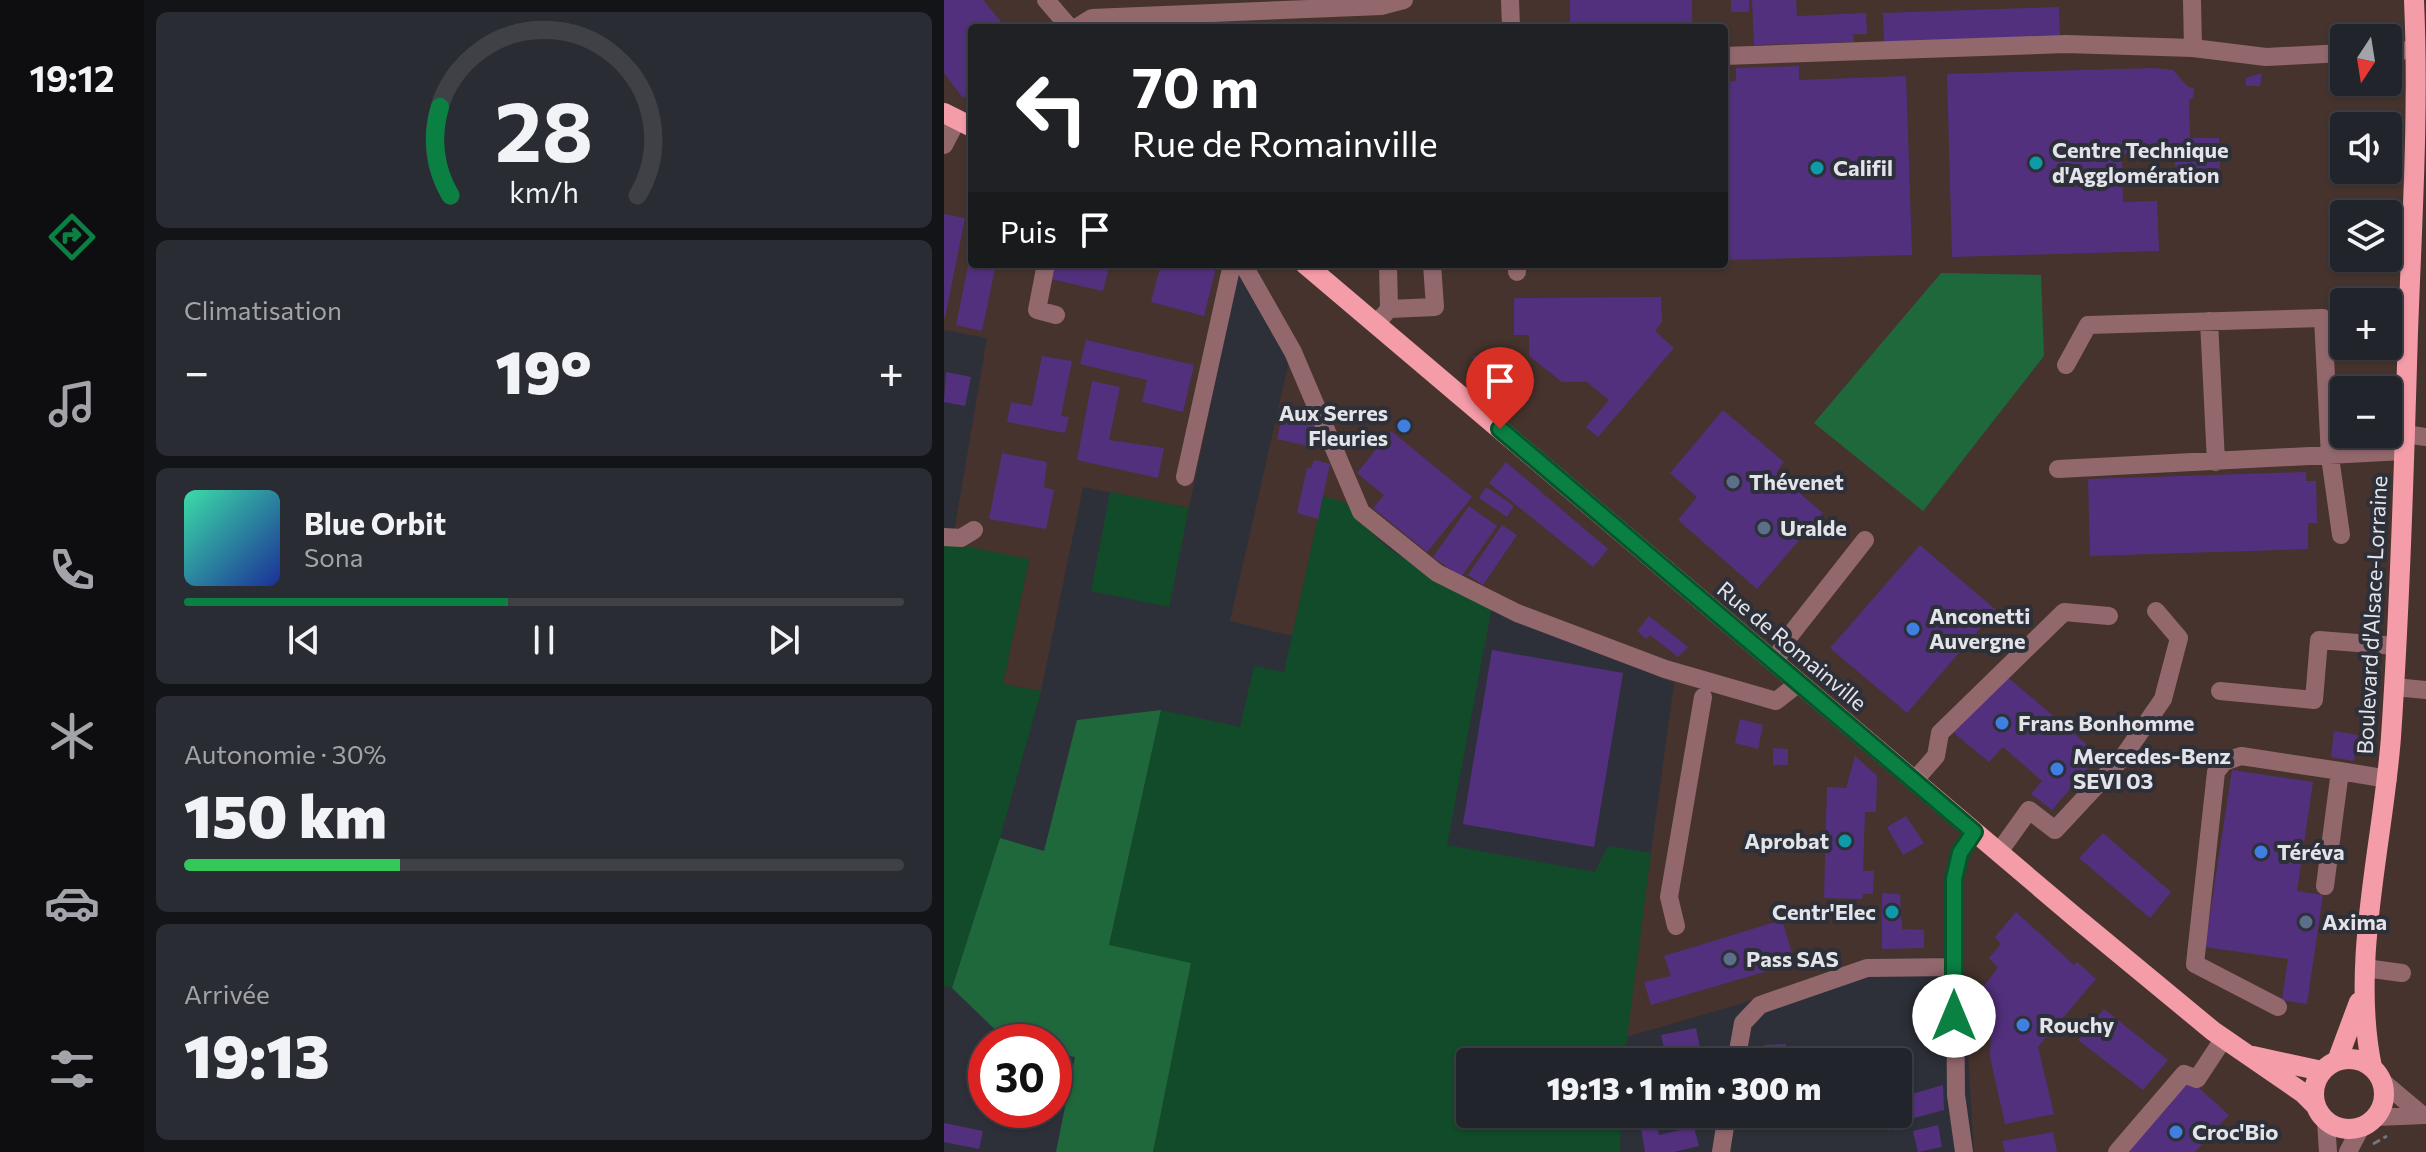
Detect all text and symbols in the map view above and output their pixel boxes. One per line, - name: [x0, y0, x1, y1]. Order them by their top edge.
- north arrow: [2330, 24, 2402, 96]
- map controls: [2330, 24, 2402, 448]
- text: 70 m: [1132, 51, 1259, 120]
- text: 19:12: [30, 55, 114, 99]
- icon: left: [1000, 56, 1104, 160]
- text: 28: [495, 77, 593, 179]
- button: sound: [2330, 112, 2402, 184]
- text: Rue de Romainville: [1132, 120, 1438, 164]
- place label: Centre Technique d'Agglomération: [2052, 136, 2229, 188]
- place label: Califil: [1833, 154, 1893, 181]
- marker: Centre Technique d'Agglomération: [2027, 154, 2045, 172]
- marker: Califil: [1808, 159, 1826, 177]
- text: km/h: [509, 174, 579, 209]
- button: layers: [2330, 200, 2402, 272]
- icon: arrive: [1073, 208, 1117, 252]
- icon: directions: [44, 209, 100, 265]
- text: Puis: [1000, 212, 1057, 249]
- button: +: [2330, 288, 2402, 360]
- text: Climatisation: [184, 294, 342, 325]
- text: 19°: [495, 333, 592, 406]
- text: −: [184, 343, 209, 397]
- text: +: [878, 343, 904, 397]
- pin: [1466, 347, 1534, 429]
- icon: arrive: [1478, 359, 1522, 403]
- icon: music: [44, 376, 100, 432]
- button: −: [2330, 376, 2402, 448]
- place label: Aux Serres Fleuries: [1279, 399, 1388, 451]
- marker: Aux Serres Fleuries: [1395, 417, 1413, 435]
- place label: Thévenet: [1749, 468, 1844, 495]
- marker: Thévenet: [1724, 473, 1742, 491]
- street label: Boulevard d'Alsace-Lorraine: [2351, 475, 2392, 755]
- text: Blue Orbit: [304, 504, 446, 541]
- place label: Uralde: [1780, 514, 1847, 541]
- marker: Uralde: [1755, 519, 1773, 537]
- text: Sona: [304, 541, 363, 572]
- icon: phone: [44, 542, 100, 598]
- street label: Rue de Romainville: [1712, 575, 1873, 716]
- place label: Anconetti Auvergne: [1929, 602, 2030, 654]
- icon: previous: [282, 618, 326, 662]
- icon: pause: [522, 618, 566, 662]
- icon: next: [762, 618, 806, 662]
- marker: Anconetti Auvergne: [1904, 620, 1922, 638]
- icon: climate: [44, 708, 100, 764]
- place label: Frans Bonhomme: [2018, 709, 2194, 736]
- marker: Frans Bonhomme: [1993, 714, 2011, 732]
- text: Autonomie · 30%: [184, 738, 387, 769]
- place label: Mercedes-Benz SEVI 03: [2073, 742, 2231, 794]
- marker: Mercedes-Benz SEVI 03: [2048, 760, 2066, 778]
- text: 150 km: [184, 777, 387, 850]
- place label: Aprobat: [1744, 827, 1829, 854]
- marker: Aprobat: [1836, 832, 1854, 850]
- place label: Téréva: [2277, 838, 2345, 865]
- marker: Téréva: [2252, 843, 2270, 861]
- icon: car: [44, 875, 100, 931]
- place label: Centr'Elec: [1772, 898, 1876, 925]
- marker: Centr'Elec: [1883, 903, 1901, 921]
- place label: Axima: [2322, 908, 2387, 935]
- marker: Axima: [2297, 913, 2315, 931]
- place label: Pass SAS: [1746, 945, 1839, 972]
- marker: Pass SAS: [1721, 950, 1739, 968]
- position arrow: [1912, 974, 1996, 1058]
- text: Arrivée: [184, 978, 270, 1009]
- place label: Rouchy: [2039, 1011, 2114, 1038]
- marker: Rouchy: [2014, 1016, 2032, 1034]
- text: 19:13: [184, 1017, 330, 1090]
- speed limit sign: 30: [968, 1024, 1072, 1128]
- icon: filters: [44, 1041, 100, 1097]
- text: 19:13 · 1 min · 300 m: [1547, 1069, 1821, 1106]
- place label: Croc'Bio: [2192, 1118, 2278, 1145]
- marker: Croc'Bio: [2167, 1123, 2185, 1141]

